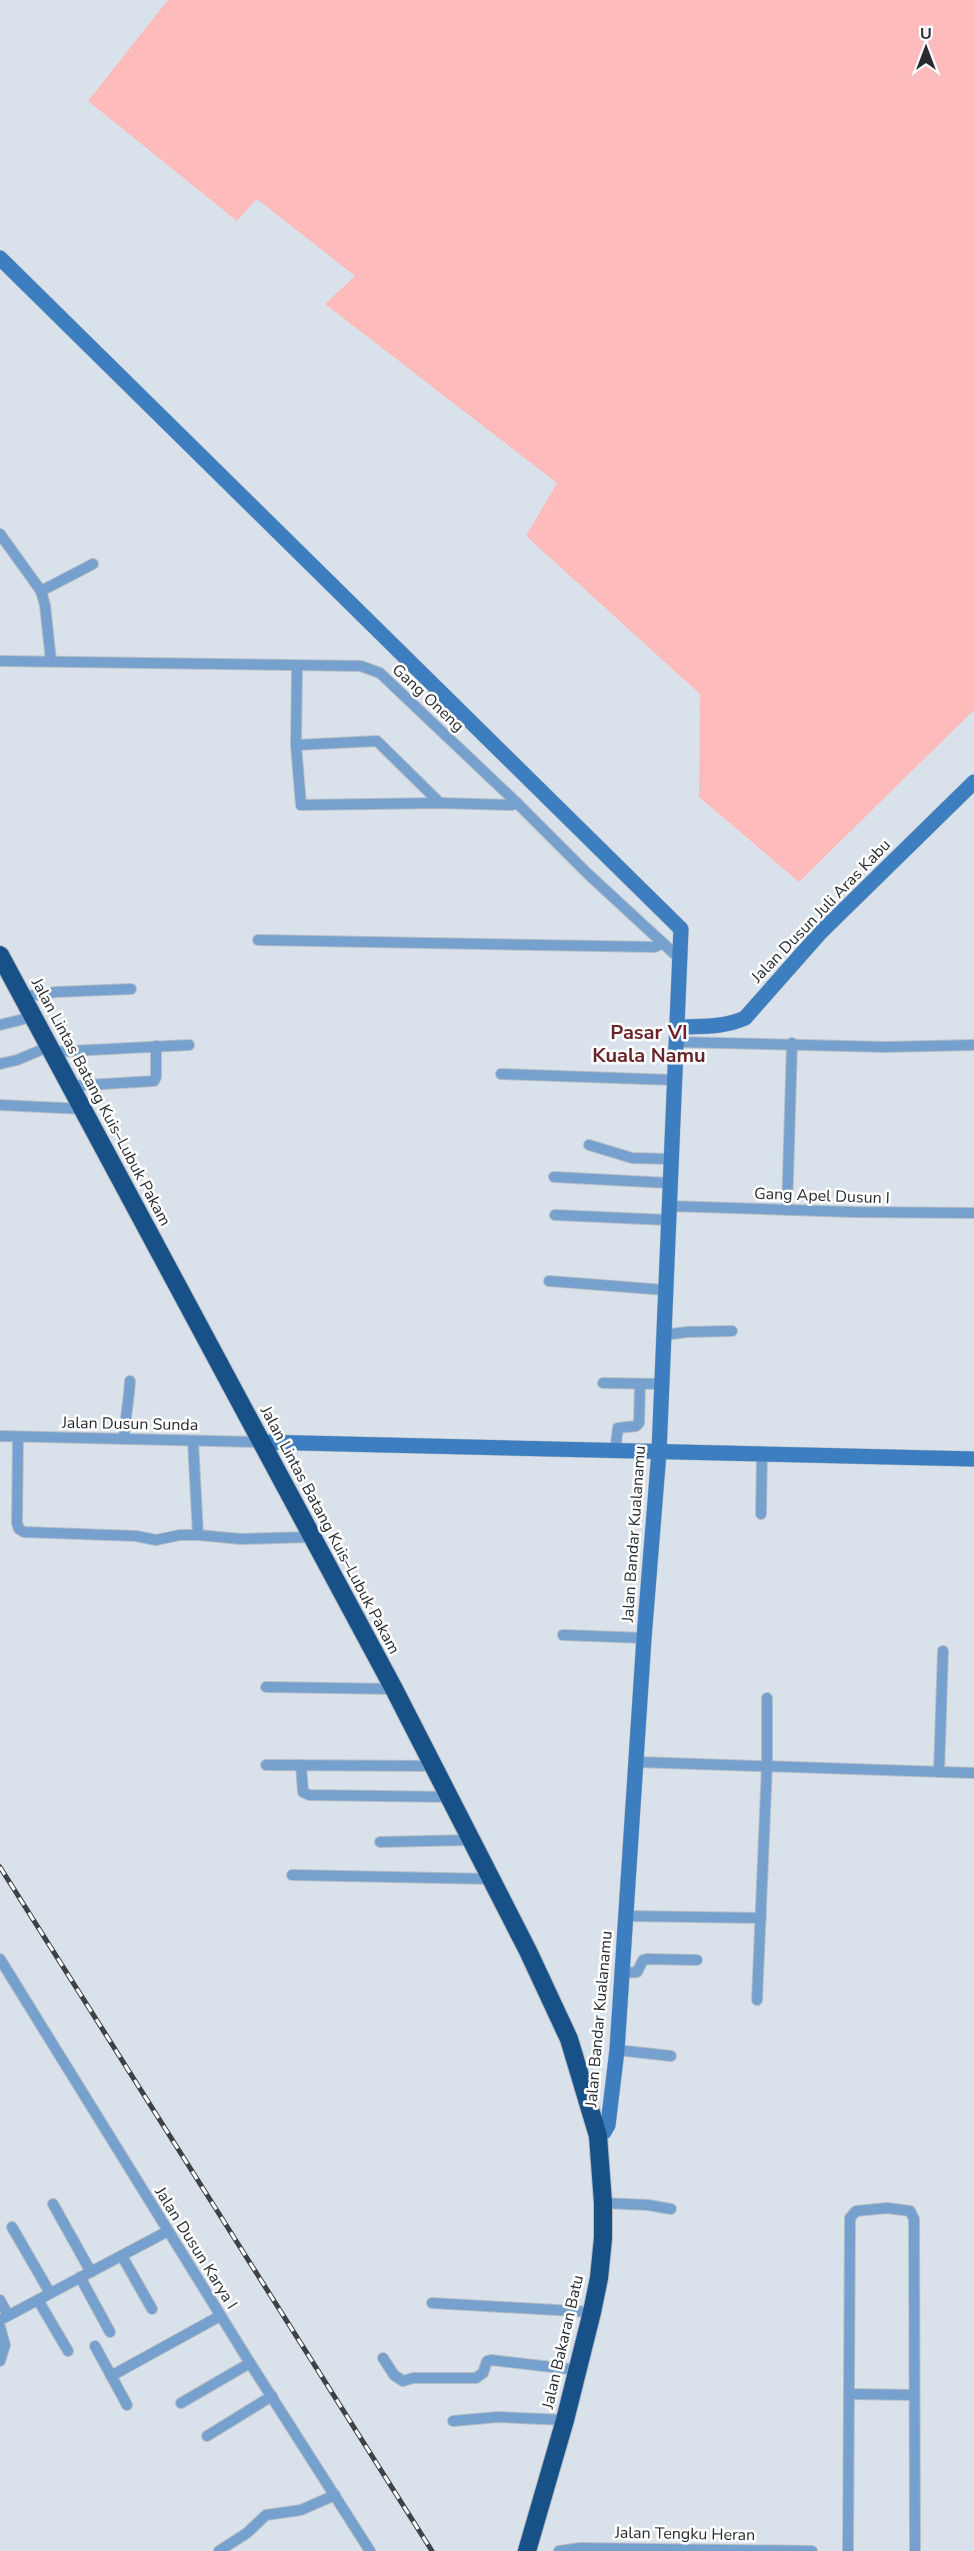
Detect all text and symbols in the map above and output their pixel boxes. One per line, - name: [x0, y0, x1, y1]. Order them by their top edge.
- north arrow: [896, 18, 956, 78]
- text: U: [920, 23, 932, 45]
- street label: Gang Oneng: [387, 659, 469, 737]
- street label: Jalan Dusun Juli Aras Kabu: [746, 834, 896, 988]
- street label: Jalan Lintas Batang Kuis–Lubuk Pakam: [26, 973, 176, 1230]
- district label: Pasar VI Kuala Namu: [592, 1019, 706, 1069]
- street label: Gang Apel Dusun I: [754, 1183, 890, 1209]
- street label: Jalan Lintas Batang Kuis–Lubuk Pakam: [255, 1401, 405, 1658]
- street label: Jalan Dusun Sunda: [61, 1412, 198, 1436]
- street label: Jalan Bandar Kualanamu: [617, 1445, 651, 1624]
- street label: Jalan Bandar Kualanamu: [580, 1930, 618, 2109]
- street label: Jalan Dusun Karya I: [149, 2182, 242, 2313]
- street label: Jalan Bakaran Batu: [537, 2273, 589, 2412]
- street label: Jalan Tengku Heran: [614, 2522, 755, 2546]

